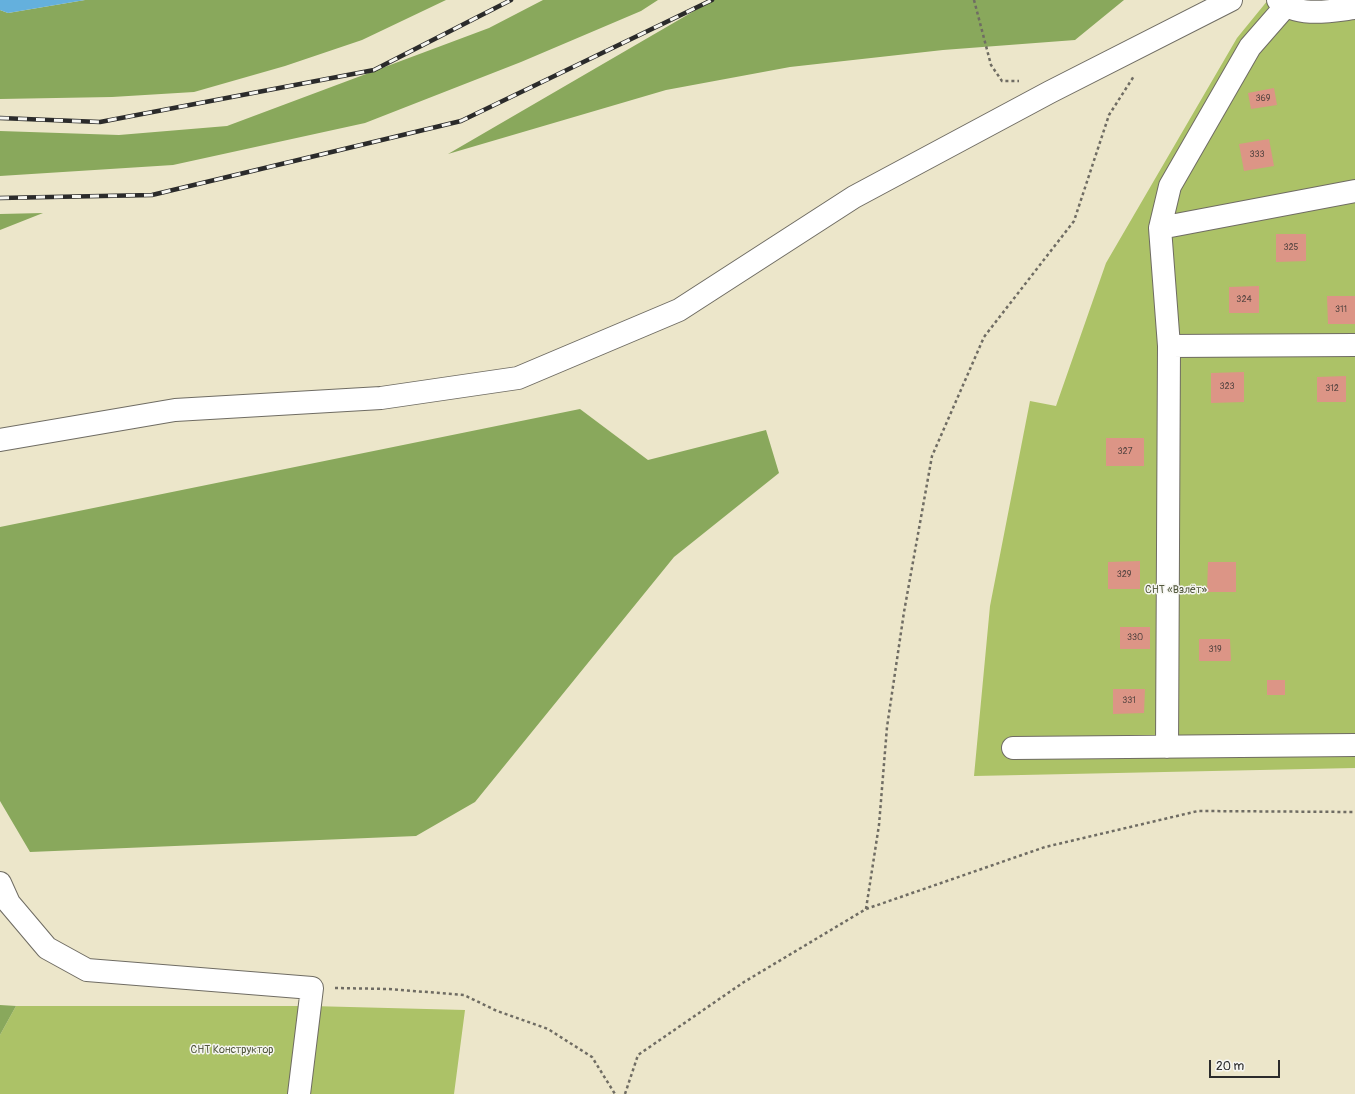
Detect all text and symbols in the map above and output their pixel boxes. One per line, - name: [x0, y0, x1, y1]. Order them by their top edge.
- house number: 369: [1256, 94, 1270, 104]
- house number: 333: [1249, 150, 1265, 160]
- house number: 325: [1284, 243, 1298, 253]
- house number: 324: [1236, 295, 1252, 305]
- house number: 311: [1335, 305, 1347, 315]
- house number: 323: [1220, 382, 1234, 392]
- house number: 312: [1325, 384, 1339, 394]
- house number: 327: [1118, 447, 1132, 457]
- house number: 329: [1117, 570, 1131, 580]
- park label: СНТ «Взлёт»: [1145, 583, 1207, 597]
- house number: 330: [1127, 633, 1143, 643]
- house number: 319: [1208, 645, 1222, 655]
- house number: 331: [1122, 696, 1136, 706]
- park label: СНТ Конструктор: [190, 1043, 274, 1057]
- scale bar: [1211, 1052, 1282, 1078]
- text: 20 m: [1216, 1059, 1244, 1074]

